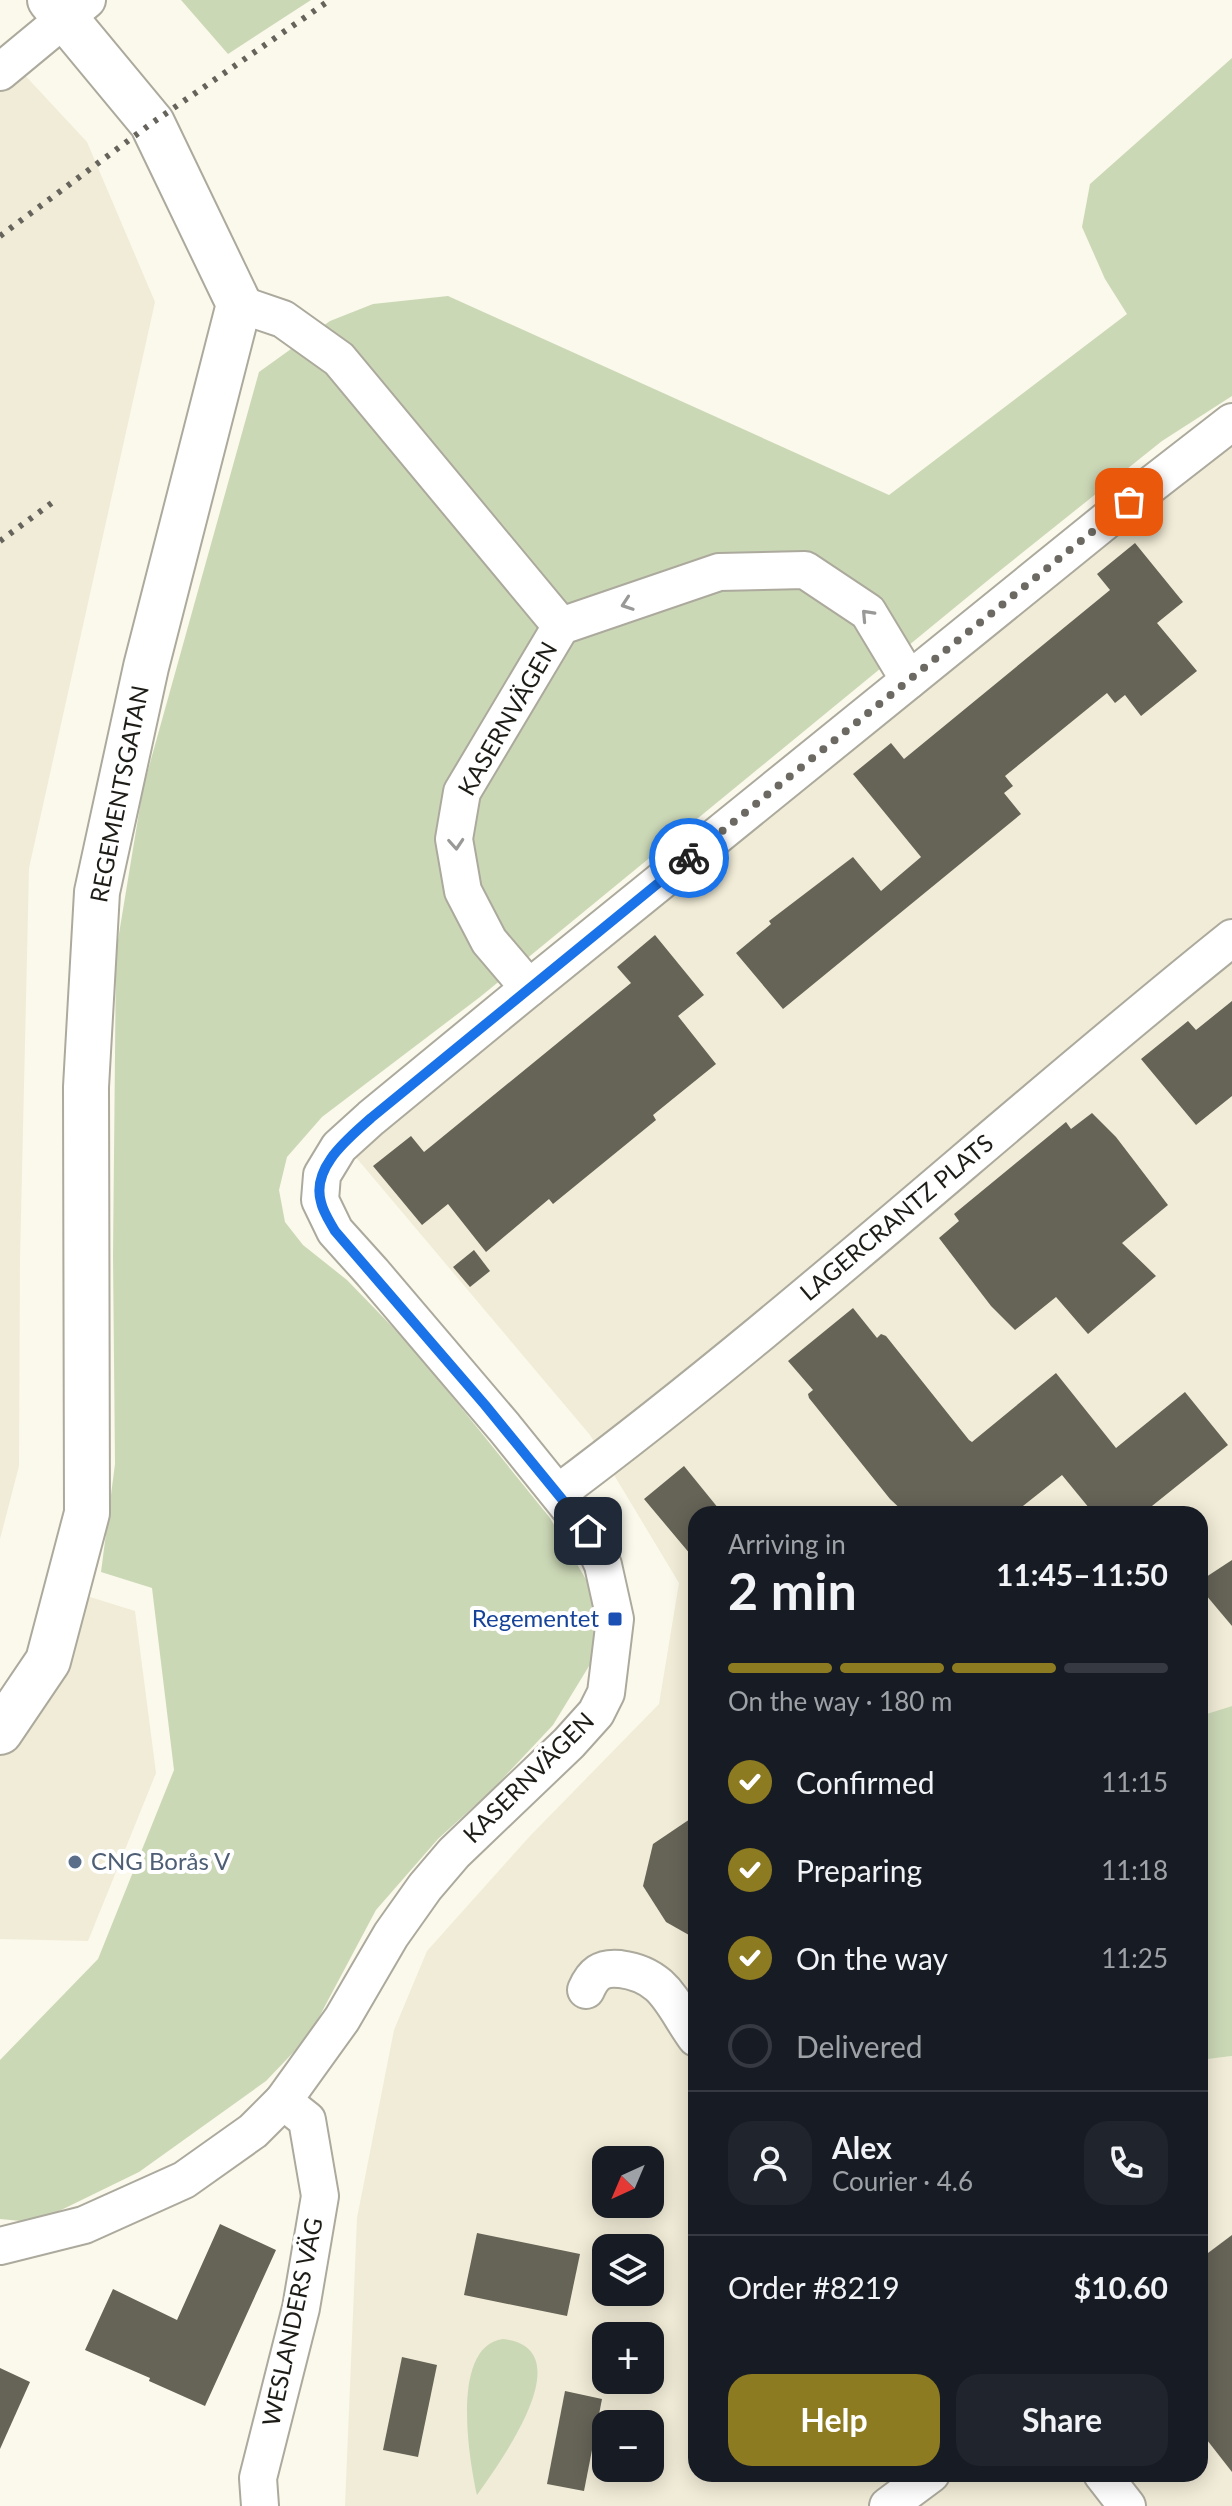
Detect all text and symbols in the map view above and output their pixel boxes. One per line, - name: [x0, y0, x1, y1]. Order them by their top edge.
- pin: [1095, 468, 1163, 536]
- icon: bag: [1107, 480, 1151, 524]
- one-way arrow: [621, 594, 635, 610]
- one-way arrow: [862, 610, 876, 624]
- street label: KASERNVÄGEN: [451, 636, 562, 800]
- street label: REGEMENTSGATAN: [83, 683, 154, 905]
- courier: [649, 818, 729, 898]
- icon: bike: [667, 836, 711, 880]
- one-way arrow: [447, 838, 464, 851]
- street label: LAGERCRANTZ PLATS: [794, 1128, 999, 1306]
- pin: [554, 1497, 622, 1565]
- icon: home: [566, 1509, 610, 1553]
- text: Arriving in: [728, 1528, 846, 1560]
- text: 11:45–11:50: [996, 1556, 1168, 1592]
- text: 2 min: [728, 1559, 857, 1621]
- place label: Regementet: [472, 1603, 599, 1632]
- marker: Regementet: [606, 1610, 624, 1628]
- text: On the way · 180 m: [728, 1685, 952, 1717]
- street label: KASERNVÄGEN: [457, 1706, 599, 1848]
- icon: check: [728, 1760, 772, 1804]
- text: Confirmed: [796, 1764, 935, 1800]
- text: 11:15: [1101, 1766, 1168, 1798]
- place label: CNG Borås V: [91, 1846, 231, 1875]
- icon: check: [728, 1848, 772, 1892]
- text: Preparing: [796, 1852, 922, 1888]
- marker: CNG Borås V: [66, 1853, 84, 1871]
- text: 11:18: [1101, 1854, 1168, 1886]
- icon: check: [728, 1936, 772, 1980]
- text: On the way: [796, 1940, 948, 1976]
- text: 11:25: [1101, 1942, 1168, 1974]
- text: Delivered: [796, 2028, 923, 2064]
- button: person: [728, 2121, 812, 2205]
- button: phone: [1084, 2121, 1168, 2205]
- text: Alex: [832, 2129, 892, 2165]
- north arrow: [592, 2146, 664, 2218]
- map controls: [592, 2146, 664, 2482]
- text: Courier · 4.6: [832, 2165, 973, 2197]
- street label: WESLANDERS VÄG: [255, 2215, 328, 2429]
- button: layers: [592, 2234, 664, 2306]
- text: Order #8219: [728, 2269, 900, 2305]
- text: $10.60: [1074, 2269, 1168, 2305]
- button: +: [592, 2322, 664, 2394]
- button: Help: [728, 2374, 940, 2466]
- button: Share: [956, 2374, 1168, 2466]
- button: −: [592, 2410, 664, 2482]

